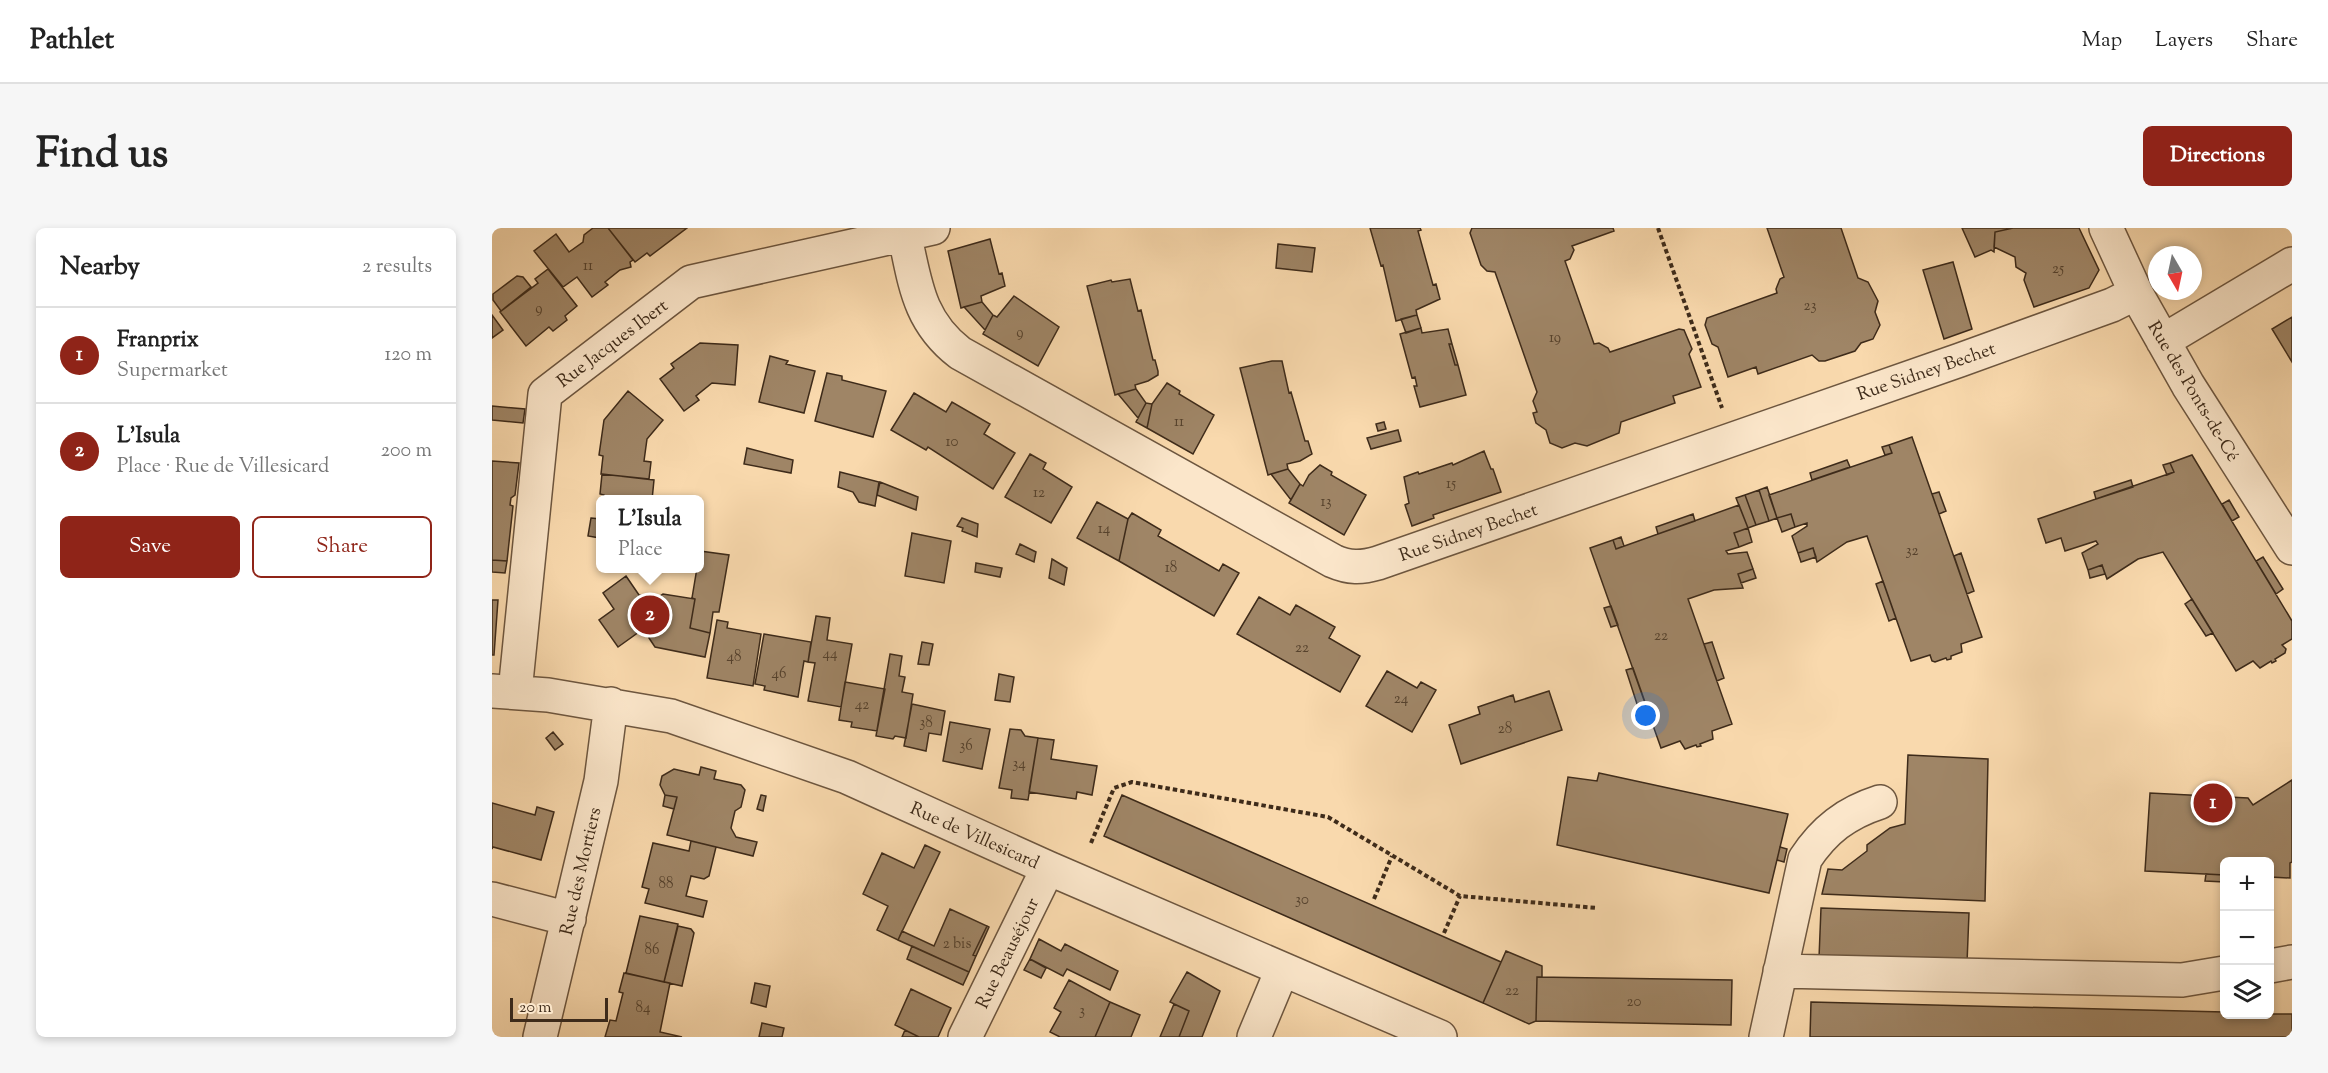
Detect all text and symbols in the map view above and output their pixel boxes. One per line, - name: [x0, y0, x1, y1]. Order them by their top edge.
- text: Pathlet: [30, 21, 114, 61]
- text: Map: [2082, 26, 2122, 56]
- text: Layers: [2155, 26, 2213, 56]
- text: Share: [2246, 26, 2298, 56]
- text: Find us: [36, 126, 168, 186]
- button: Directions: [2143, 126, 2292, 186]
- north arrow: [2148, 246, 2202, 300]
- text: Nearby: [60, 249, 140, 286]
- text: 2 results: [362, 253, 432, 282]
- house number: 11: [583, 256, 593, 277]
- house number: 25: [2052, 259, 2064, 280]
- street label: Rue Jacques Ibert: [552, 294, 674, 395]
- house number: 23: [1803, 296, 1817, 317]
- house number: 9: [535, 299, 543, 320]
- street label: Rue des Ponts-de-Cé: [2140, 317, 2245, 467]
- house number: 9: [1016, 323, 1024, 344]
- text: Franprix: [117, 325, 199, 357]
- house number: 19: [1549, 328, 1561, 349]
- street label: Rue Sidney Bechet: [1854, 337, 1999, 409]
- text: 1: [76, 341, 83, 370]
- text: 120 m: [384, 341, 432, 370]
- text: Supermarket: [117, 357, 228, 386]
- house number: 11: [1174, 412, 1184, 433]
- text: L’Isula: [117, 421, 180, 453]
- house number: 10: [946, 432, 959, 453]
- text: 2: [75, 437, 84, 466]
- text: 200 m: [381, 437, 432, 466]
- text: Place · Rue de Villesicard: [117, 453, 329, 482]
- house number: 15: [1446, 474, 1456, 495]
- house number: 12: [1033, 483, 1045, 504]
- house number: 13: [1320, 492, 1332, 513]
- popup: [596, 495, 704, 573]
- street label: Rue Sidney Bechet: [1396, 498, 1541, 570]
- text: L’Isula: [618, 504, 682, 536]
- button: Save: [60, 516, 240, 578]
- button: Share: [252, 516, 432, 578]
- house number: 14: [1098, 519, 1111, 540]
- text: Place: [618, 536, 663, 565]
- house number: 32: [1905, 541, 1919, 562]
- house number: 18: [1165, 558, 1177, 579]
- pin: 2: [630, 592, 670, 638]
- house number: 22: [1654, 626, 1668, 647]
- house number: 22: [1295, 638, 1309, 659]
- house number: 44: [822, 644, 838, 665]
- house number: 48: [726, 647, 742, 668]
- house number: 46: [772, 664, 786, 685]
- house number: 24: [1394, 689, 1409, 710]
- house number: 42: [855, 695, 869, 716]
- your location: [1631, 701, 1660, 730]
- house number: 38: [919, 713, 933, 734]
- house number: 28: [1498, 719, 1512, 740]
- house number: 36: [959, 736, 973, 757]
- house number: 34: [1012, 754, 1026, 775]
- pin: 1: [2194, 780, 2232, 826]
- street label: Rue de Villesicard: [905, 797, 1043, 877]
- street label: Rue des Mortiers: [555, 805, 609, 938]
- map controls: [2220, 857, 2274, 1019]
- button: +: [2220, 857, 2274, 911]
- house number: 88: [658, 874, 674, 895]
- house number: 30: [1295, 890, 1309, 911]
- street label: Rue Beauséjour: [971, 894, 1047, 1014]
- button: −: [2220, 911, 2274, 965]
- house number: 2 bis: [943, 934, 971, 955]
- house number: 86: [645, 940, 659, 961]
- button: layers: [2220, 965, 2274, 1019]
- house number: 22: [1505, 981, 1519, 1002]
- house number: 20: [1627, 992, 1642, 1013]
- scale bar: [510, 995, 608, 1022]
- text: 20 m: [519, 997, 552, 1020]
- house number: 84: [636, 998, 651, 1019]
- house number: 3: [1079, 1001, 1085, 1022]

